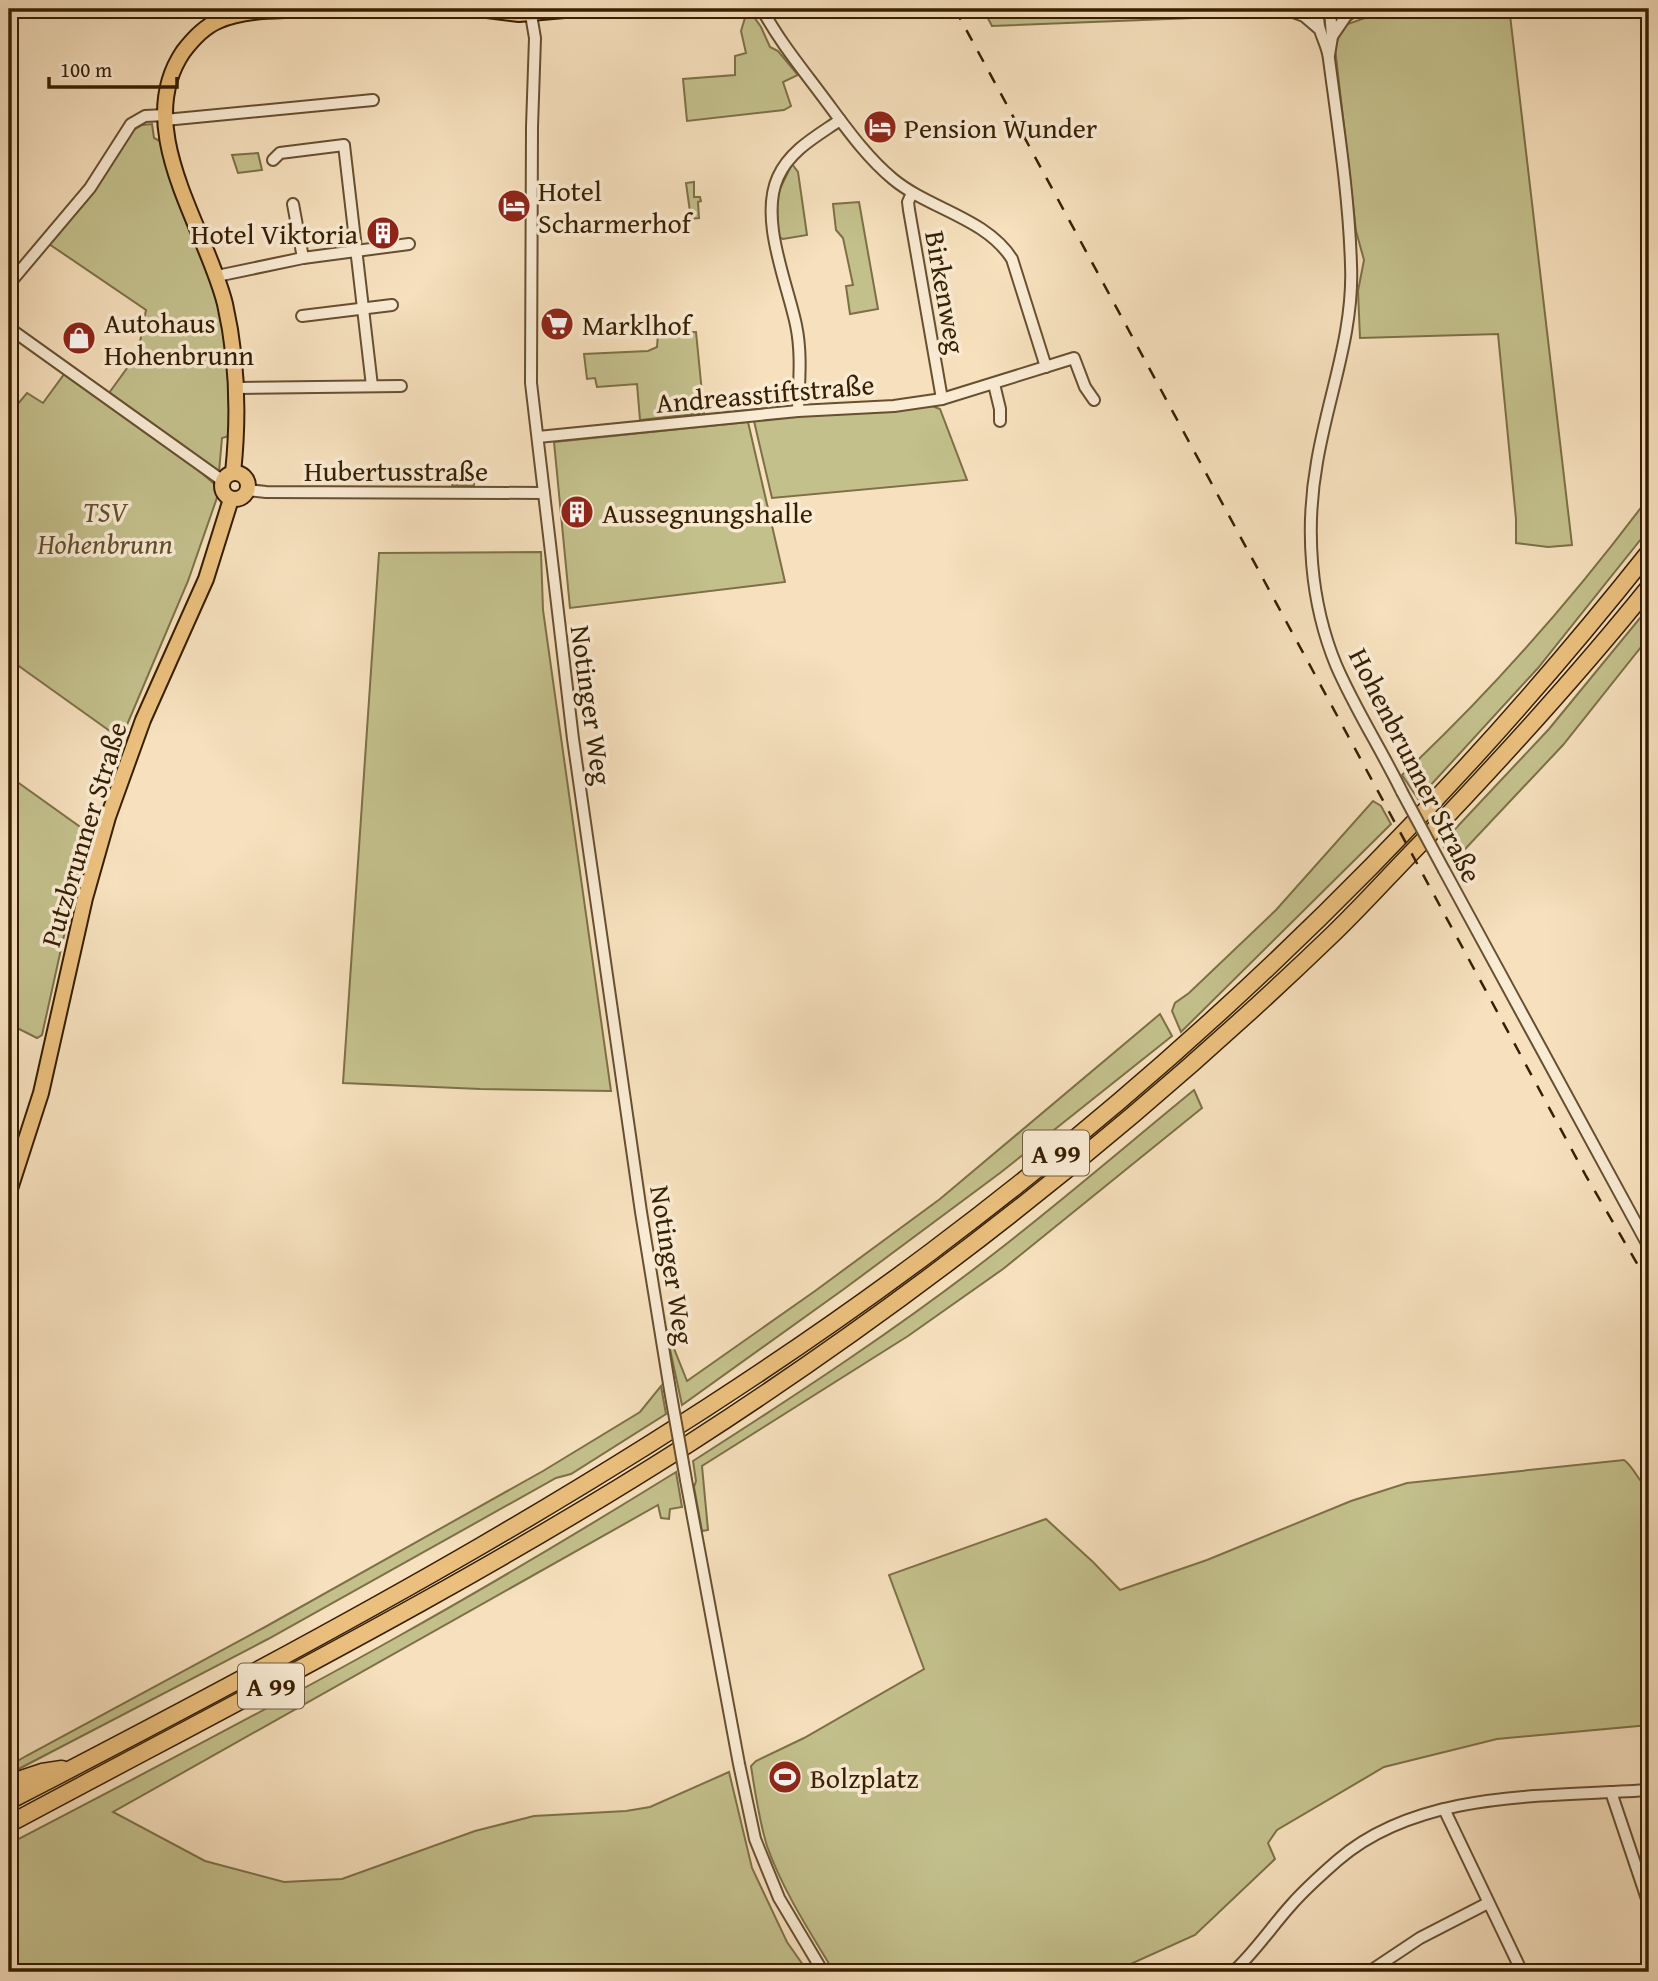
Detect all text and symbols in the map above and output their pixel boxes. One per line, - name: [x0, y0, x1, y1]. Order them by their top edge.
- scale bar: [49, 46, 177, 90]
- text: 100 m: [60, 54, 112, 85]
- place label: Pension Wunder: [904, 107, 1098, 148]
- hotel icon: Pension Wunder: [861, 108, 899, 146]
- place label: Hotel Scharmerhof: [538, 170, 694, 243]
- hotel icon: Hotel Scharmerhof: [495, 187, 533, 225]
- place label: Hotel Viktoria: [191, 213, 359, 254]
- building icon: Hotel Viktoria: [364, 214, 402, 252]
- street label: Birkenweg: [915, 227, 977, 357]
- place label: Autohaus Hohenbrunn: [104, 302, 254, 375]
- place label: Marklhof: [582, 304, 694, 345]
- supermarket icon: Marklhof: [538, 305, 576, 343]
- shop icon: Autohaus Hohenbrunn: [60, 319, 98, 357]
- street label: Andreasstiftstraße: [654, 363, 876, 423]
- street label: Hubertusstraße: [304, 450, 488, 491]
- park label: TSV Hohenbrunn: [36, 491, 173, 564]
- place label: Aussegnungshalle: [602, 492, 813, 533]
- building icon: Aussegnungshalle: [558, 493, 596, 531]
- street label: Notinger Weg: [561, 623, 623, 787]
- street label: Hohenbrunner Straße: [1339, 641, 1493, 889]
- street label: Putzbrunner Straße: [29, 716, 137, 952]
- road number: A 99: [1023, 1130, 1089, 1176]
- street label: Notinger Weg: [640, 1182, 706, 1348]
- road number: A 99: [238, 1664, 304, 1708]
- place label: Bolzplatz: [810, 1757, 919, 1798]
- sports icon: Bolzplatz: [766, 1758, 804, 1796]

